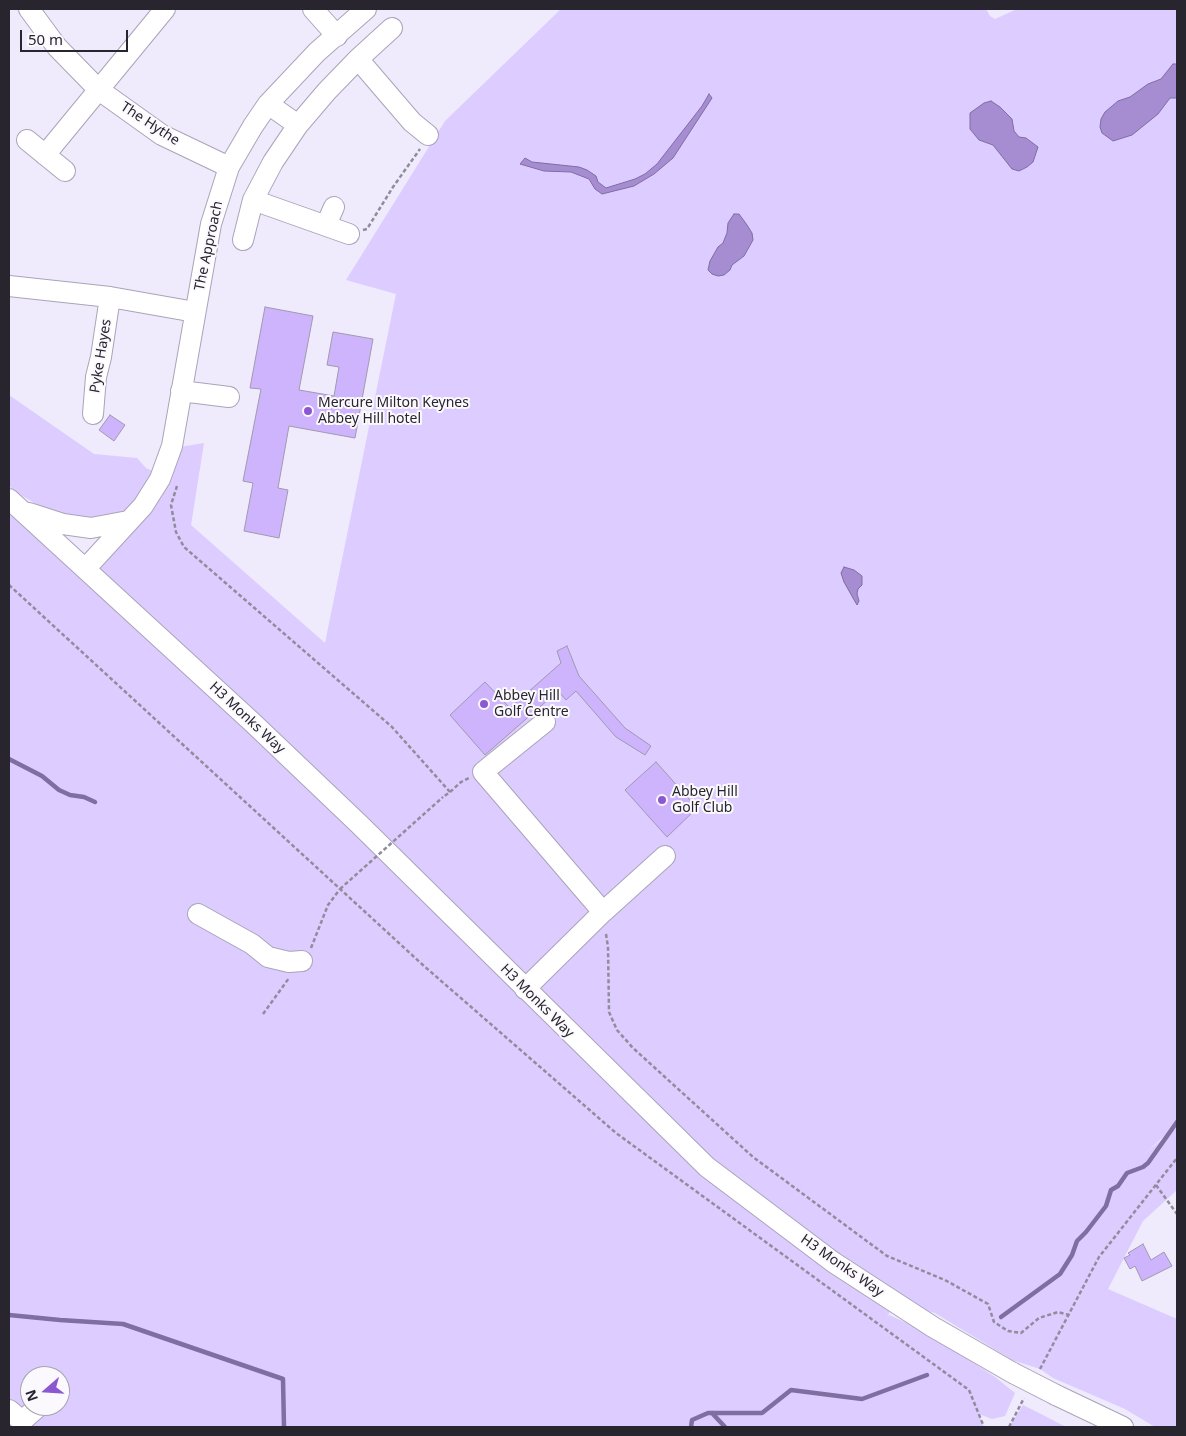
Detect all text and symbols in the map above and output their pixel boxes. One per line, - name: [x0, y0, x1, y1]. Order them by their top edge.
- scale bar: [22, 20, 130, 52]
- text: 50 m: [28, 29, 63, 49]
- street label: The Hythe: [117, 99, 183, 149]
- street label: The Approach: [191, 200, 227, 292]
- street label: Pyke Hayes: [87, 318, 115, 394]
- place label: Mercure Milton Keynes Abbey Hill hotel: [318, 395, 469, 428]
- marker: Mercure Milton Keynes Abbey Hill hotel: [302, 405, 314, 417]
- street label: H3 Monks Way: [206, 679, 288, 757]
- place label: Abbey Hill Golf Centre: [494, 688, 569, 720]
- marker: Abbey Hill Golf Centre: [478, 698, 490, 710]
- place label: Abbey Hill Golf Club: [672, 784, 738, 816]
- marker: Abbey Hill Golf Club: [656, 794, 668, 806]
- street label: H3 Monks Way: [497, 961, 577, 1041]
- street label: H3 Monks Way: [797, 1231, 887, 1301]
- north arrow: [20, 1366, 70, 1416]
- text: N: [20, 1387, 42, 1404]

